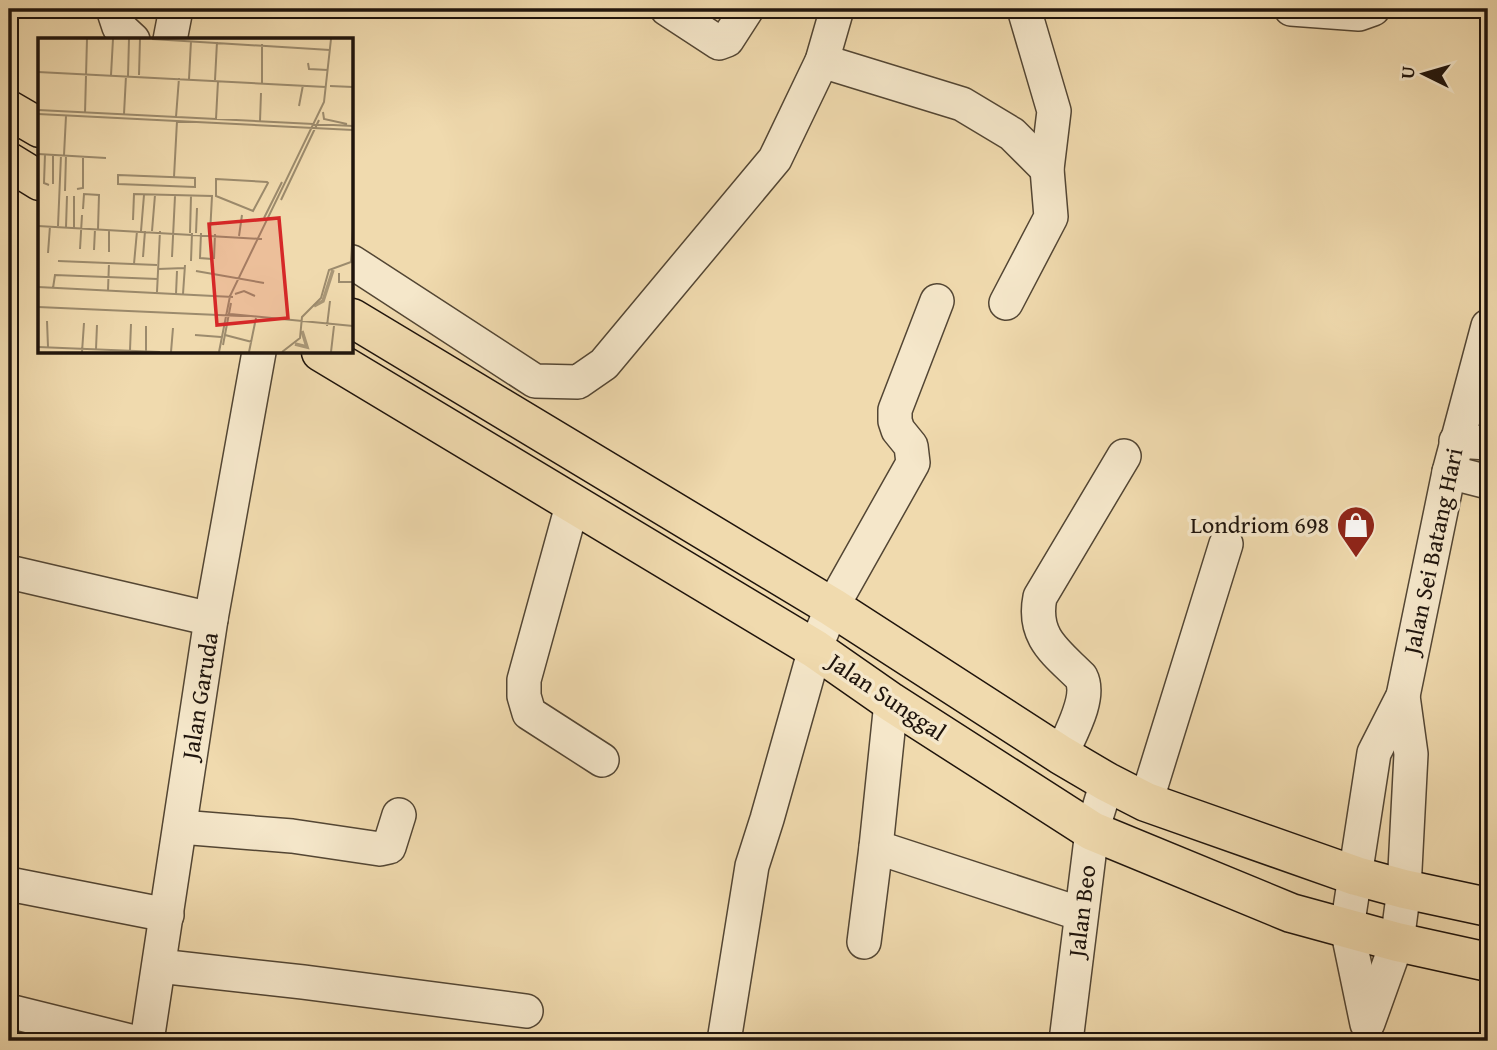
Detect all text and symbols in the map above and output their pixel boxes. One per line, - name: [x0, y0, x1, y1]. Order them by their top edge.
- inset map: [38, 38, 354, 354]
- north arrow: [1388, 38, 1458, 108]
- text: U: [1393, 65, 1422, 80]
- street label: Jalan Sei Batang Hari: [1393, 444, 1472, 660]
- shop icon: Londriom 698: [1335, 504, 1377, 559]
- place label: Londriom 698: [1190, 507, 1329, 542]
- street label: Jalan Garuda: [172, 629, 227, 765]
- street label: Jalan Sunggal: [819, 642, 954, 749]
- street label: Jalan Beo: [1058, 863, 1105, 962]

